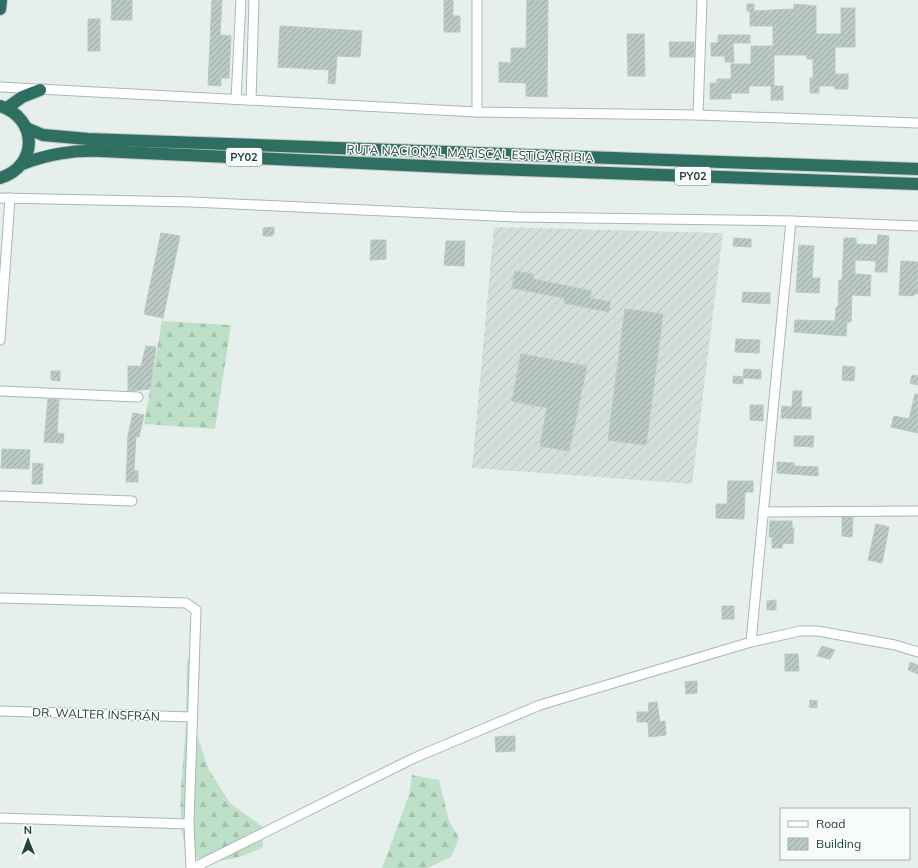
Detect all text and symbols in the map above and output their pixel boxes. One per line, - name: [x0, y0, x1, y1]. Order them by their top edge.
- street label: RUTA NACIONAL MARISCAL ESTIGARRIBIA: [346, 141, 594, 165]
- road number: PY02: [226, 148, 262, 166]
- road number: PY02: [675, 167, 711, 185]
- street label: DR. WALTER INSFRÁN: [32, 704, 160, 724]
- legend: [780, 808, 910, 860]
- text: Road: [816, 816, 845, 831]
- north arrow: [8, 820, 48, 860]
- text: N: [24, 823, 32, 837]
- text: Building: [816, 836, 861, 851]

